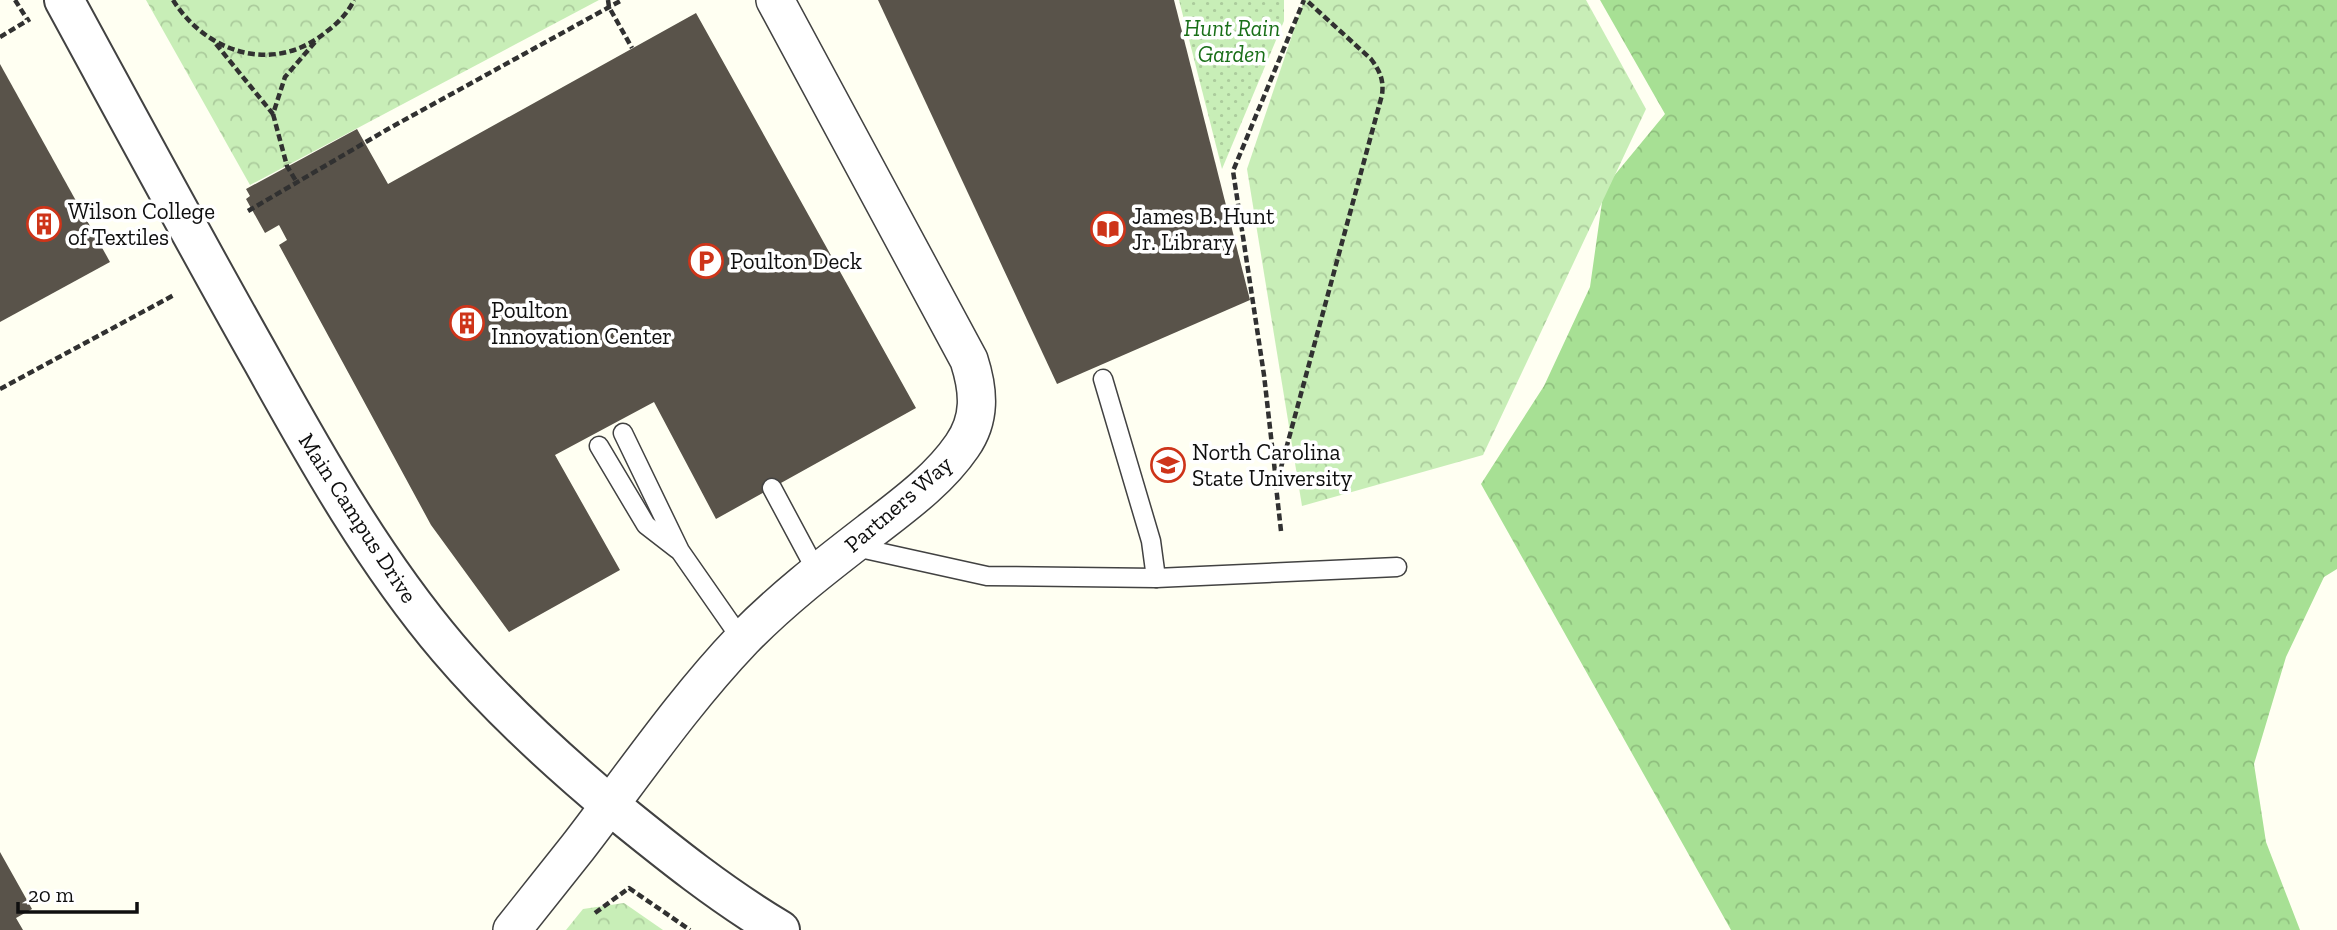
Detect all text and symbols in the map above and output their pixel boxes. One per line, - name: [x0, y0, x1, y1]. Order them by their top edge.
- park label: Hunt Rain Garden: [1184, 14, 1280, 68]
- place label: Wilson College of Textiles: [68, 197, 215, 251]
- place label: James B. Hunt Jr. Library: [1132, 202, 1275, 256]
- building icon: Wilson College of Textiles: [25, 205, 63, 243]
- library icon: James B. Hunt Jr. Library: [1089, 210, 1127, 248]
- parking icon: Poulton Deck: [687, 242, 725, 280]
- place label: Poulton Deck: [730, 247, 862, 275]
- place label: Poulton Innovation Center: [491, 296, 672, 350]
- building icon: Poulton Innovation Center: [448, 304, 486, 342]
- street label: Main Campus Drive: [293, 428, 423, 608]
- place label: North Carolina State University: [1192, 438, 1353, 492]
- school or university icon: North Carolina State University: [1149, 446, 1187, 484]
- street label: Partners Way: [838, 450, 958, 558]
- scale bar: [18, 870, 136, 914]
- text: 20 m: [28, 882, 74, 907]

